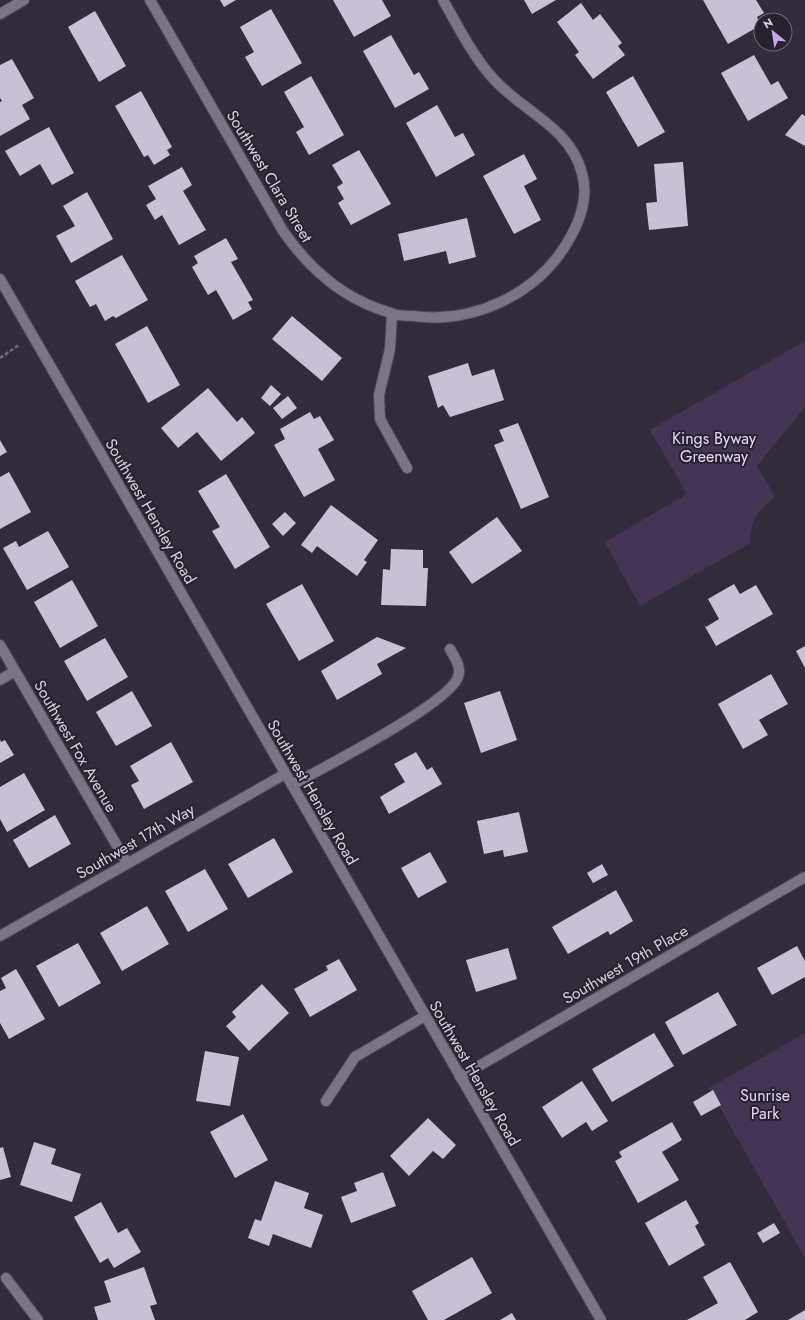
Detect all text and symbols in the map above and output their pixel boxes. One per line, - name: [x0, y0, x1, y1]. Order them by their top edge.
- north arrow: [753, 12, 793, 52]
- text: N: [760, 14, 776, 32]
- street label: Southwest Clara Street: [221, 106, 318, 247]
- park label: Kings Byway Greenway: [672, 427, 757, 468]
- street label: Southwest Hensley Road: [99, 434, 202, 588]
- street label: Southwest Fox Avenue: [28, 676, 123, 817]
- street label: Southwest Hensley Road: [261, 715, 364, 869]
- street label: Southwest 17th Way: [72, 798, 200, 885]
- street label: Southwest 19th Place: [558, 919, 692, 1010]
- street label: Southwest Hensley Road: [423, 996, 526, 1150]
- park label: Sunrise Park: [740, 1084, 790, 1125]

